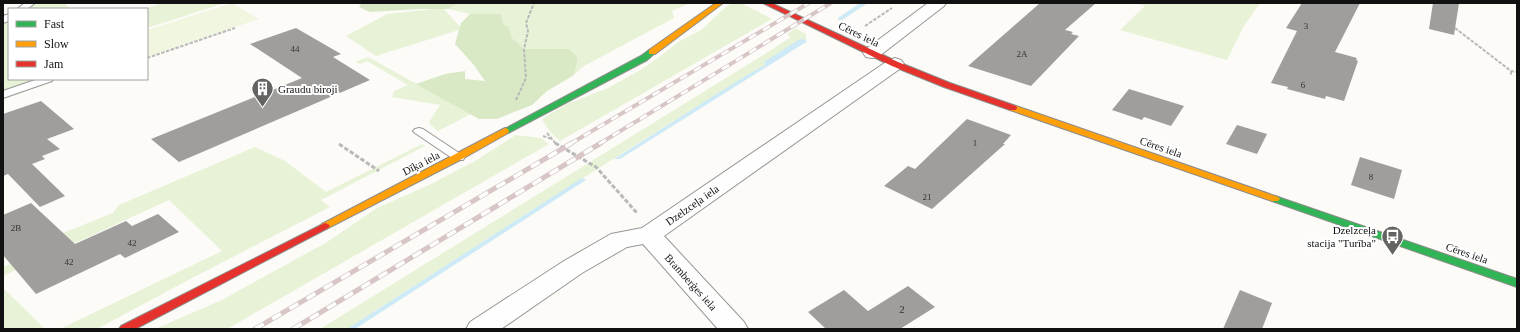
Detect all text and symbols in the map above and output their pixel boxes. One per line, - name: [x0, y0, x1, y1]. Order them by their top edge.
- legend: [8, 8, 148, 80]
- text: Fast: [44, 17, 65, 31]
- street label: Cēres iela: [837, 19, 881, 49]
- house number: 3: [1304, 21, 1309, 31]
- text: Slow: [44, 37, 69, 51]
- house number: 44: [291, 44, 300, 54]
- house number: 2A: [1017, 49, 1028, 59]
- text: Jam: [44, 57, 64, 71]
- building icon: Graudu biroji: [249, 76, 275, 109]
- house number: 6: [1301, 80, 1306, 90]
- place label: Graudu biroji: [278, 83, 338, 95]
- street label: Cēres iela: [1138, 134, 1184, 160]
- house number: 1: [973, 138, 977, 148]
- street label: Dīķa iela: [400, 149, 442, 178]
- house number: 8: [1369, 172, 1374, 182]
- street label: Dzelzceļa iela: [663, 182, 721, 229]
- house number: 21: [923, 192, 932, 202]
- house number: 2B: [11, 223, 21, 233]
- bus stop icon: Dzelzceļa stacija "Turība": [1379, 223, 1405, 256]
- place label: Dzelzceļa stacija "Turība": [1307, 224, 1376, 249]
- house number: 42: [128, 238, 137, 248]
- street label: Cēres iela: [1444, 240, 1490, 266]
- street label: Bramberģes iela: [663, 251, 720, 313]
- house number: 42: [65, 257, 74, 267]
- house number: 2: [899, 303, 905, 315]

